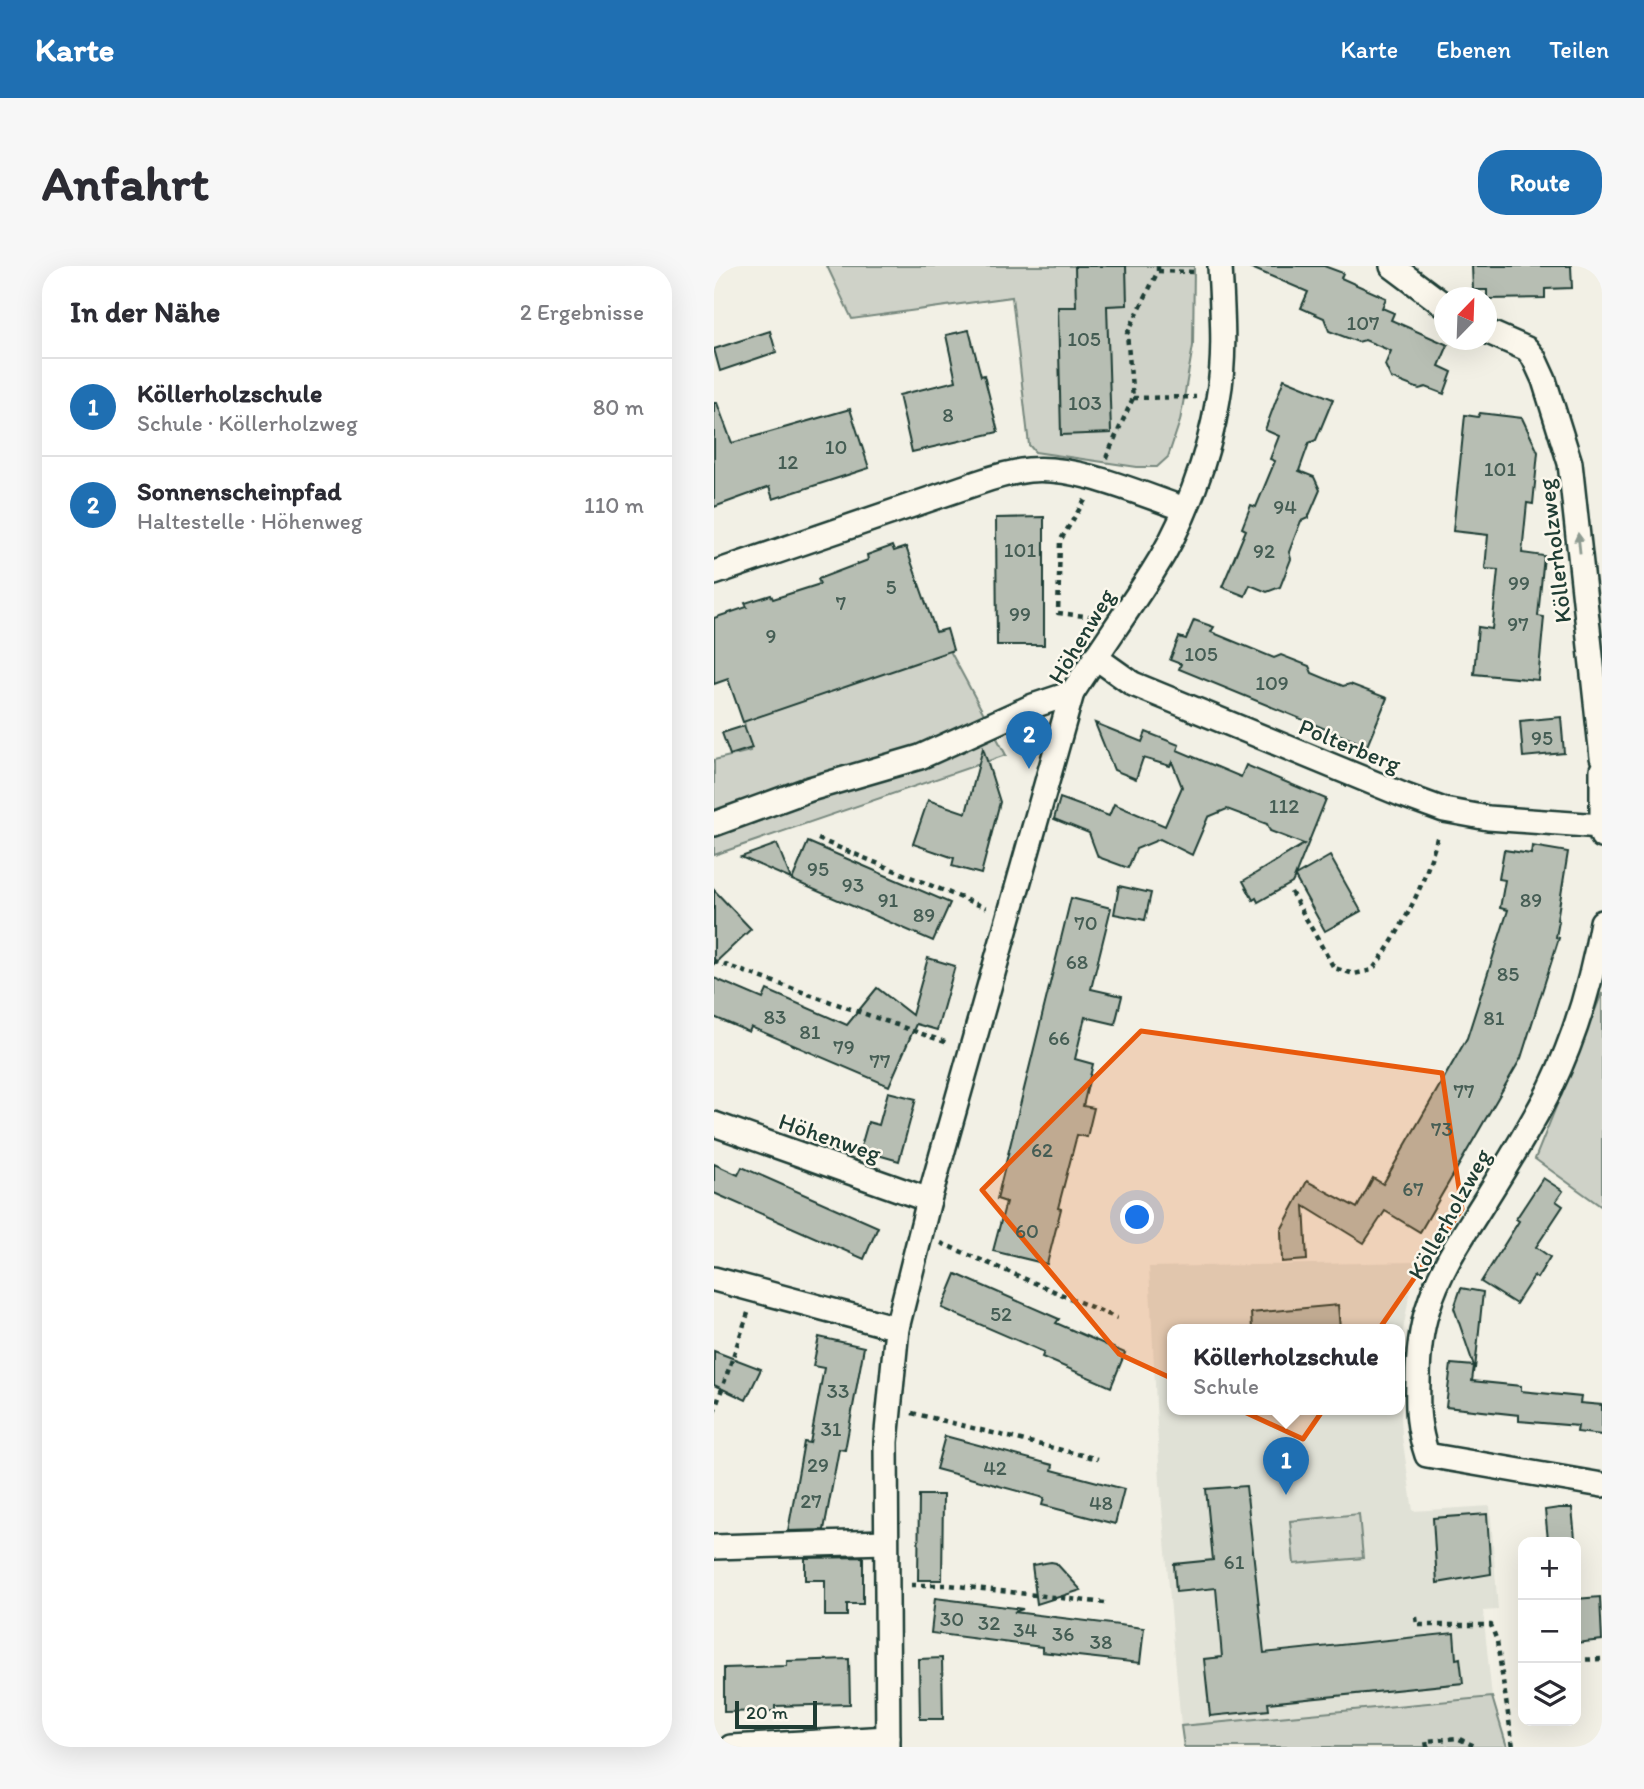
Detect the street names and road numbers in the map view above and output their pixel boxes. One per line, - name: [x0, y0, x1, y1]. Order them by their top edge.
- street label: Köllerholzweg: [1531, 476, 1577, 625]
- street label: Höhenweg: [1041, 582, 1121, 689]
- street label: Polterberg: [1295, 711, 1406, 779]
- street label: Höhenweg: [775, 1106, 886, 1168]
- street label: Köllerholzweg: [1401, 1143, 1497, 1285]

